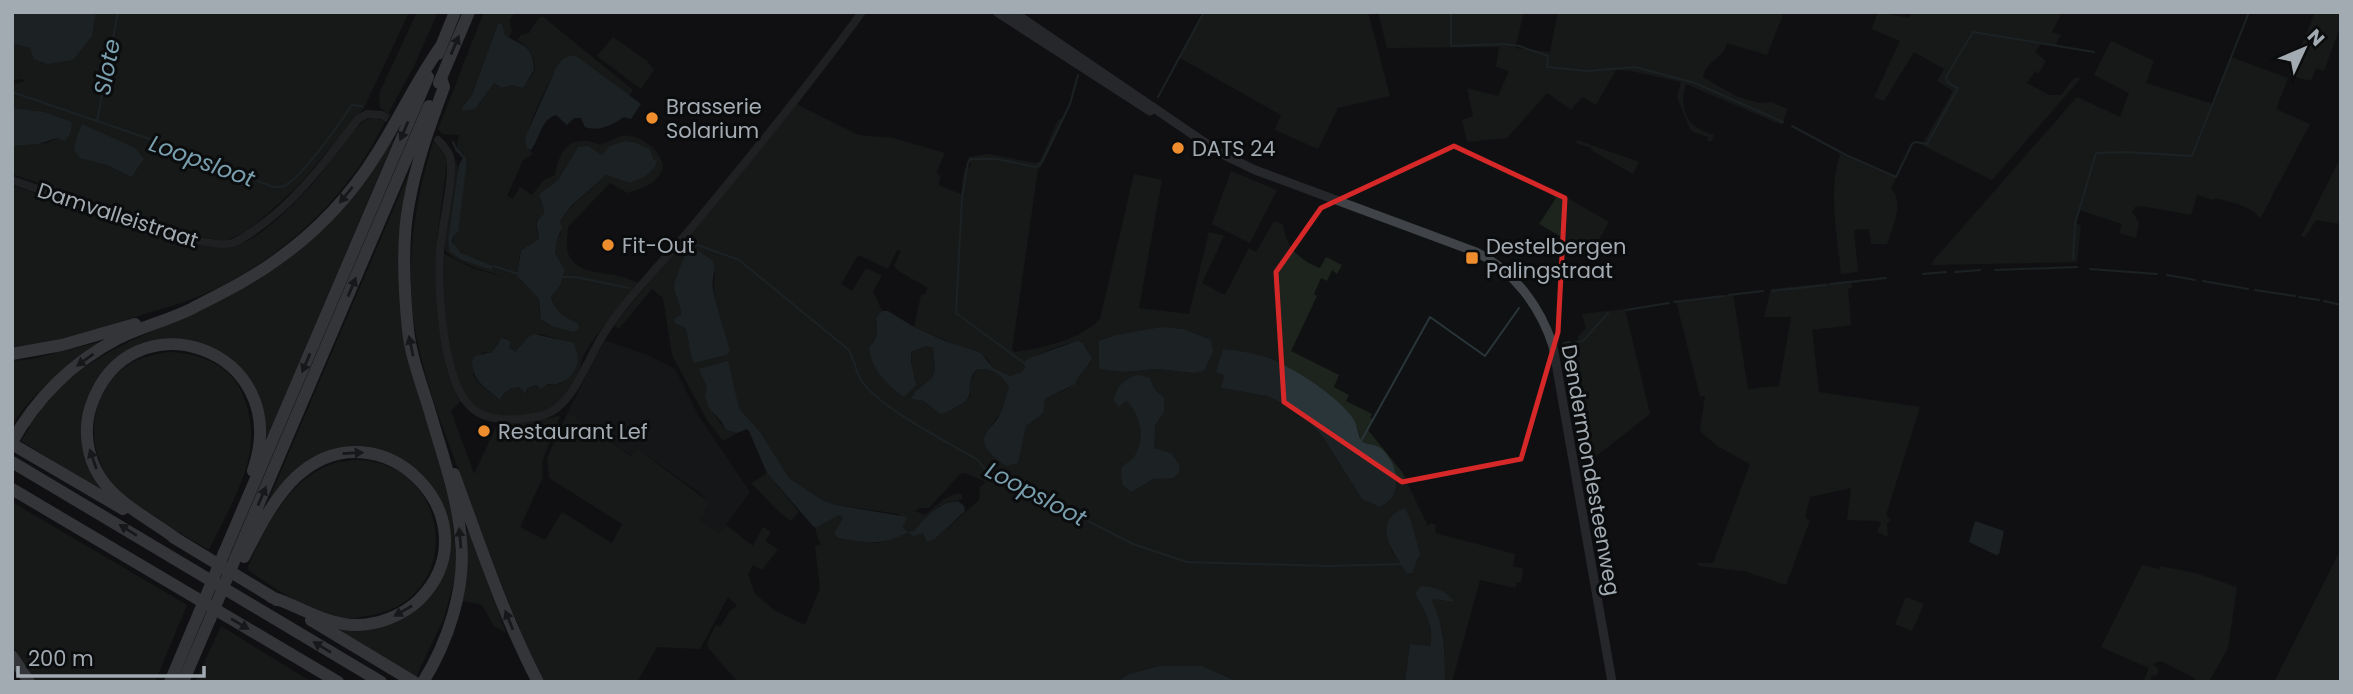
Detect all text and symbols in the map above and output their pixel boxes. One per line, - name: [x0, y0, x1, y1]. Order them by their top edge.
- north arrow: [2269, 14, 2339, 84]
- text: N: [2301, 23, 2331, 52]
- one-way arrow: [449, 35, 461, 55]
- water label: Slote: [86, 36, 128, 98]
- place label: Brasserie Solarium: [666, 92, 762, 145]
- marker: Brasserie Solarium: [644, 110, 660, 126]
- one-way arrow: [399, 121, 410, 142]
- water label: Loopsloot: [145, 127, 260, 195]
- place label: DATS 24: [1192, 134, 1276, 163]
- marker: DATS 24: [1170, 140, 1186, 156]
- street label: Damvalleistraat: [34, 175, 202, 255]
- one-way arrow: [338, 186, 353, 204]
- place label: Fit-Out: [622, 231, 695, 260]
- place label: Destelbergen Palingstraat: [1486, 232, 1626, 285]
- marker: Fit-Out: [600, 237, 616, 253]
- marker: Destelbergen Palingstraat: [1464, 250, 1480, 266]
- one-way arrow: [346, 276, 357, 297]
- one-way arrow: [405, 335, 416, 357]
- street label: Dendermondesteenweg: [1555, 342, 1627, 598]
- one-way arrow: [76, 352, 94, 366]
- one-way arrow: [300, 353, 311, 374]
- place label: Restaurant Lef: [498, 417, 648, 446]
- marker: Restaurant Lef: [476, 423, 492, 439]
- one-way arrow: [342, 448, 364, 459]
- one-way arrow: [87, 449, 98, 470]
- water label: Loopsloot: [980, 454, 1093, 534]
- one-way arrow: [256, 486, 268, 506]
- one-way arrow: [118, 524, 137, 537]
- one-way arrow: [455, 527, 466, 549]
- one-way arrow: [393, 605, 412, 617]
- one-way arrow: [503, 609, 514, 630]
- one-way arrow: [230, 618, 249, 630]
- scale bar: [18, 634, 203, 678]
- one-way arrow: [313, 641, 332, 654]
- text: 200 m: [28, 644, 94, 673]

